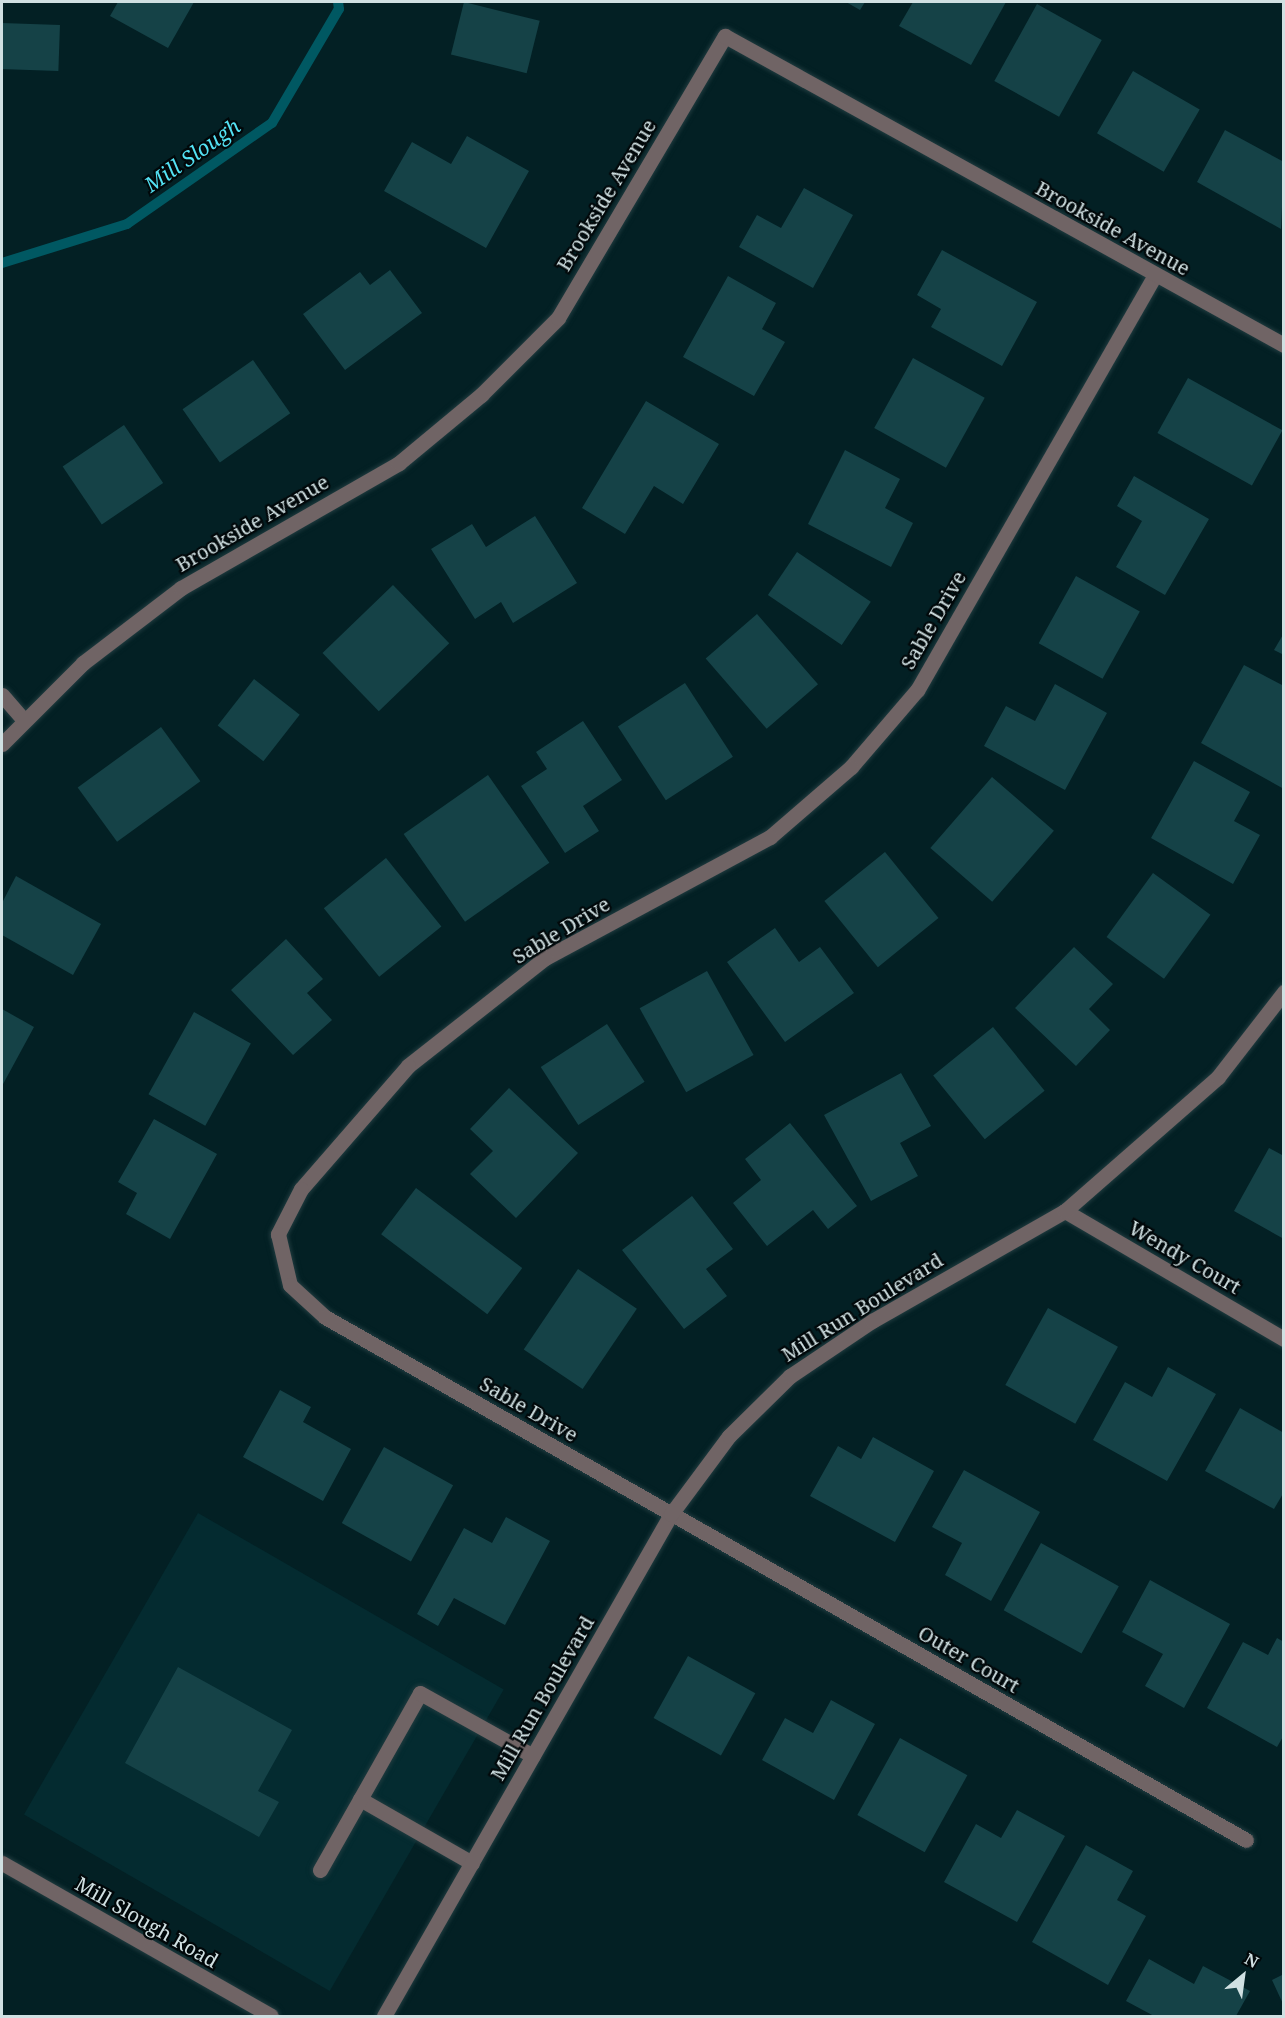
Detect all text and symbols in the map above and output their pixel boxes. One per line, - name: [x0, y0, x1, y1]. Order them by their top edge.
- water label: Mill Slough: [139, 113, 245, 197]
- street label: Brookside Avenue: [551, 115, 661, 275]
- street label: Brookside Avenue: [1032, 176, 1194, 280]
- street label: Brookside Avenue: [171, 470, 333, 576]
- street label: Sable Drive: [895, 567, 971, 673]
- street label: Sable Drive: [508, 892, 614, 968]
- street label: Wendy Court: [1125, 1215, 1245, 1299]
- street label: Mill Run Boulevard: [777, 1248, 947, 1366]
- street label: Sable Drive: [476, 1371, 582, 1447]
- street label: Mill Run Boulevard: [485, 1612, 599, 1784]
- street label: Outer Court: [914, 1620, 1024, 1698]
- street label: Mill Slough Road: [71, 1871, 223, 1973]
- north arrow: [1213, 1946, 1273, 2006]
- text: N: [1241, 1948, 1263, 1973]

